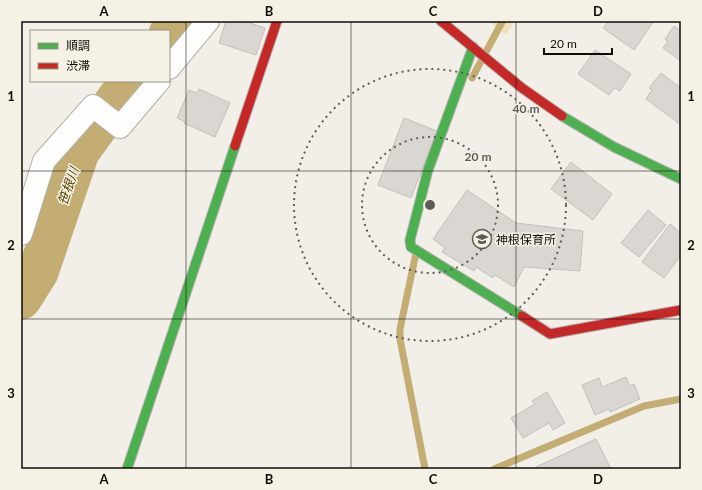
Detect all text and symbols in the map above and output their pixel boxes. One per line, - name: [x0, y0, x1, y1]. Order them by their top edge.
- text: A: [98, 3, 109, 19]
- text: B: [265, 3, 274, 19]
- text: C: [429, 3, 438, 19]
- text: D: [593, 3, 603, 19]
- legend: [30, 30, 170, 82]
- scale bar: [544, 30, 612, 56]
- text: 20 m: [550, 36, 577, 51]
- text: 順調: [66, 38, 90, 53]
- text: 渋滞: [66, 58, 90, 73]
- text: 1: [7, 88, 15, 104]
- text: 1: [687, 88, 695, 104]
- text: 40 m: [513, 101, 539, 116]
- text: 20 m: [465, 149, 491, 164]
- water label: 笹根川: [54, 163, 83, 207]
- centre of rings: [423, 198, 437, 212]
- school or university icon: 神根保育所: [471, 228, 493, 250]
- place label: 神根保育所: [496, 232, 556, 247]
- text: 2: [7, 237, 15, 253]
- text: 2: [687, 237, 695, 253]
- text: 3: [7, 385, 15, 401]
- text: 3: [687, 385, 695, 401]
- text: A: [98, 471, 109, 487]
- text: B: [265, 471, 274, 487]
- text: C: [429, 471, 438, 487]
- text: D: [593, 471, 603, 487]

